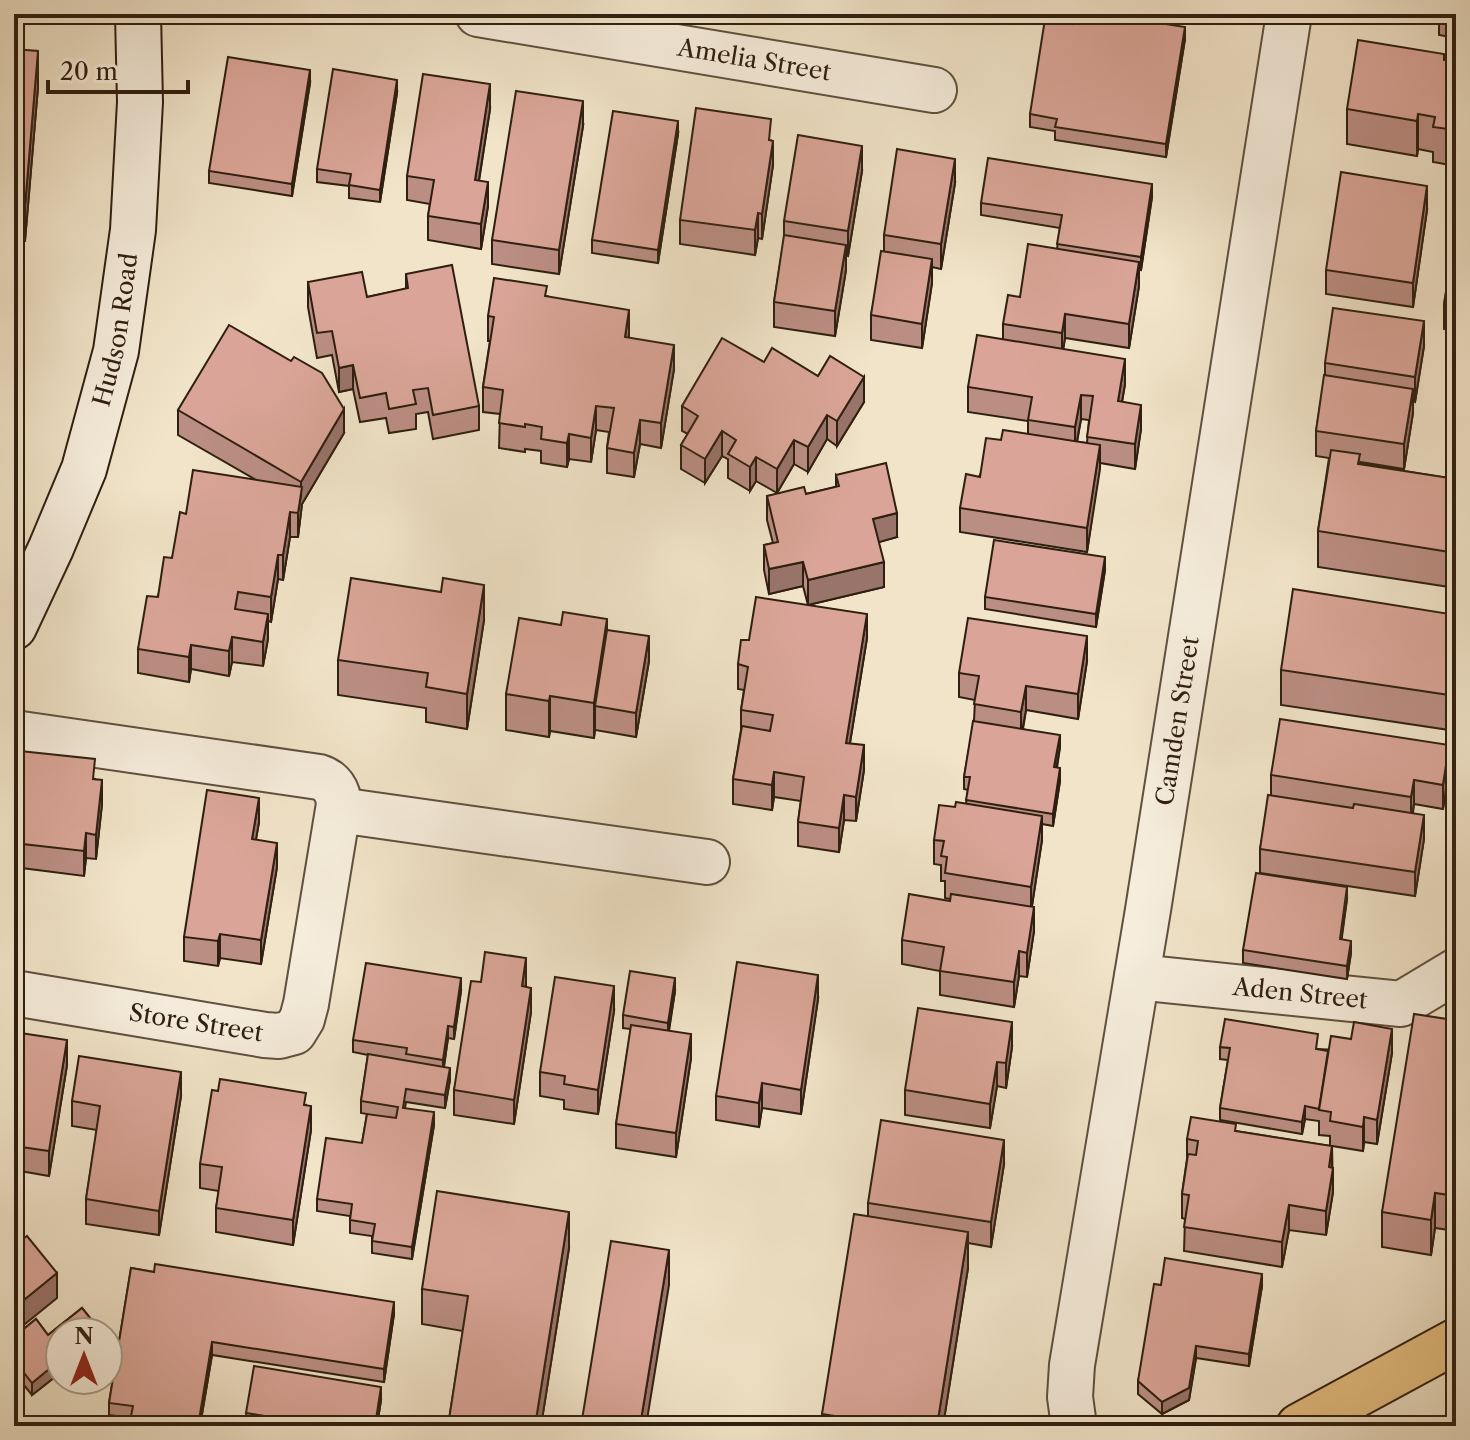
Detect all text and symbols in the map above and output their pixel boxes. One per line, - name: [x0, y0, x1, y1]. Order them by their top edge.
- street label: Amelia Street: [675, 32, 834, 87]
- scale bar: [48, 44, 188, 94]
- text: 20 m: [60, 57, 118, 86]
- street label: Hudson Road: [87, 251, 144, 410]
- street label: Camden Street: [1150, 634, 1205, 808]
- street label: Aden Street: [1231, 972, 1369, 1015]
- street label: Store Street: [127, 998, 266, 1047]
- north arrow: [44, 1316, 124, 1396]
- text: N: [74, 1323, 94, 1350]

